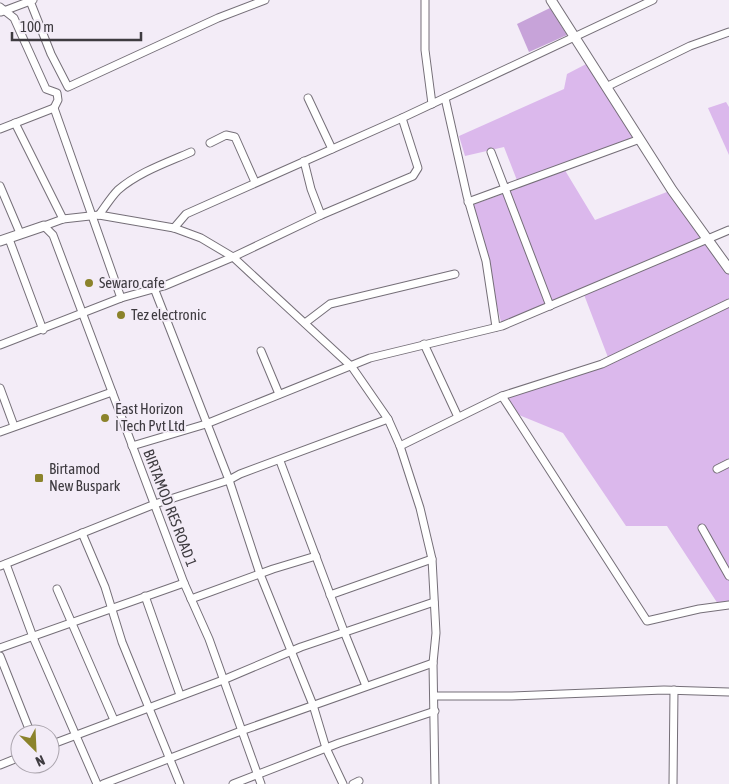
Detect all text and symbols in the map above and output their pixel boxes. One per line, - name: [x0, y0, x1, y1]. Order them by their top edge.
- scale bar: [12, 10, 141, 42]
- text: 100 m: [20, 18, 54, 35]
- place label: Sewaro cafe: [99, 274, 165, 291]
- marker: Sewaro cafe: [83, 277, 95, 289]
- place label: Tez electronic: [131, 306, 206, 323]
- marker: Tez electronic: [115, 309, 127, 321]
- place label: East Horizon I Tech Pvt Ltd: [115, 400, 185, 434]
- marker: East Horizon I Tech Pvt Ltd: [99, 412, 111, 424]
- street label: BIRTAMOD RES ROAD 1: [140, 447, 201, 569]
- place label: Birtamod New Buspark: [49, 460, 121, 494]
- marker: Birtamod New Buspark: [33, 472, 45, 484]
- north arrow: [10, 724, 60, 774]
- text: N: [33, 752, 47, 770]

